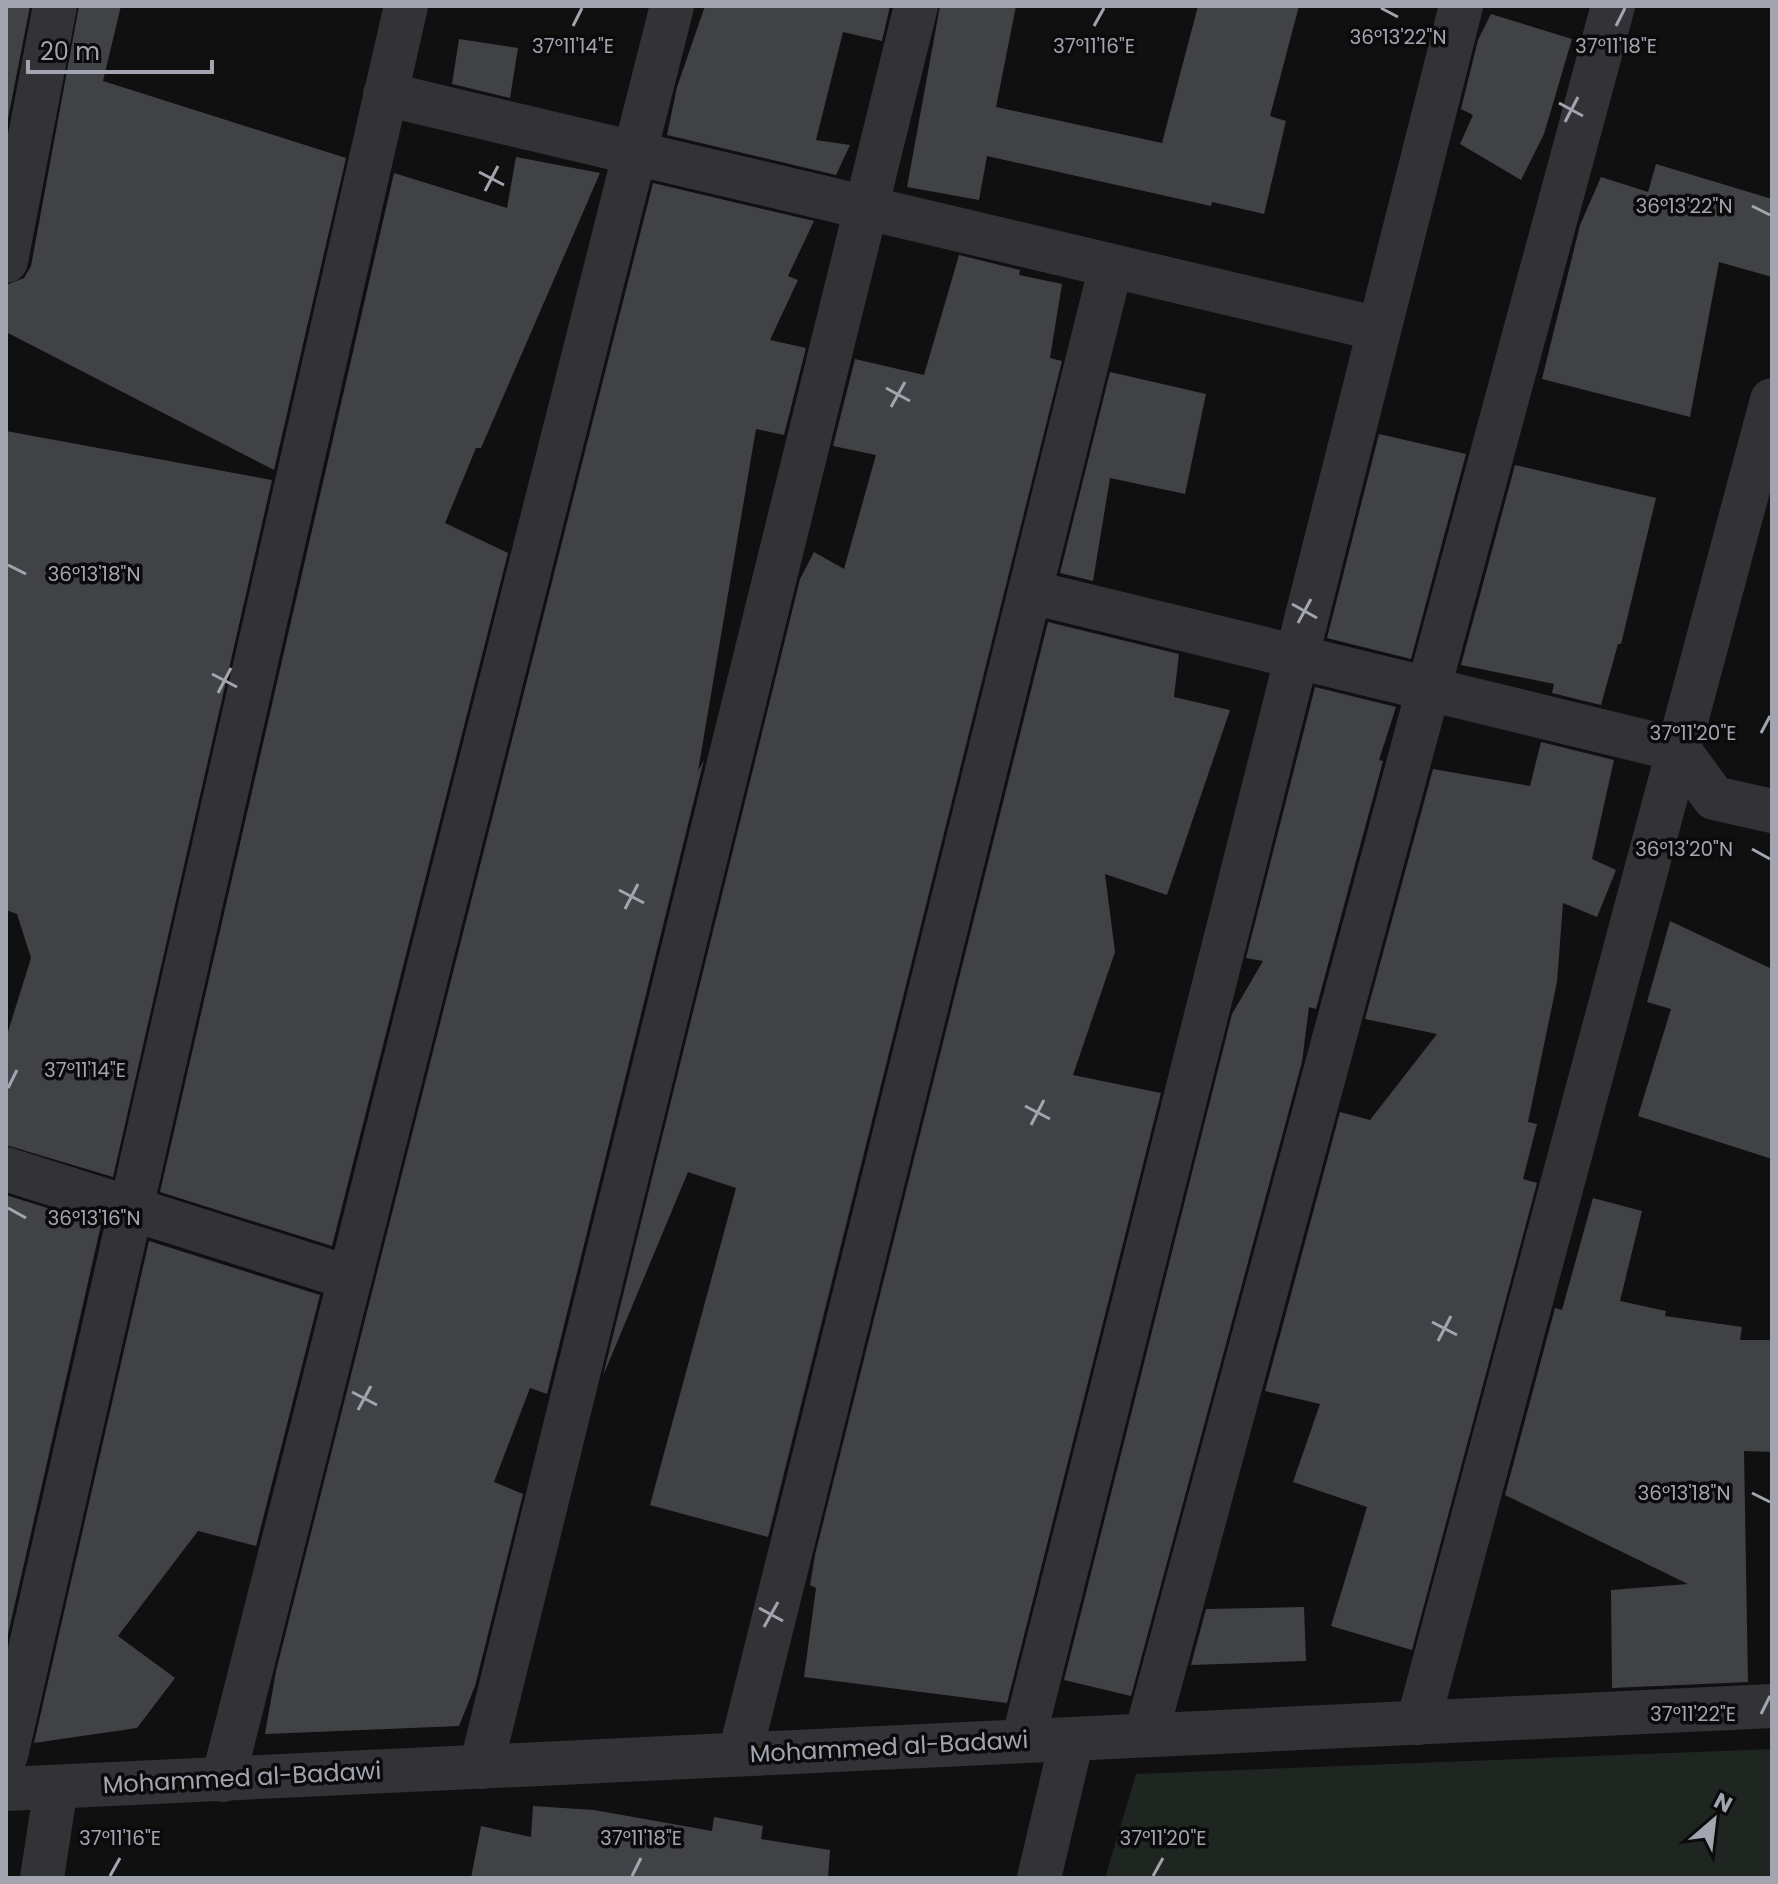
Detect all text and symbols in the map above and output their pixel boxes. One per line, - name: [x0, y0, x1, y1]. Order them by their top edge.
- text: 36°13'22"N: [1350, 23, 1446, 51]
- scale bar: [28, 24, 212, 74]
- text: 37°11'14"E: [532, 32, 614, 60]
- text: 37°11'16"E: [1053, 32, 1135, 60]
- text: 37°11'18"E: [1575, 32, 1657, 60]
- text: 20 m: [40, 35, 100, 68]
- text: 36°13'22"N: [1636, 192, 1732, 220]
- text: 36°13'18"N: [48, 560, 140, 588]
- text: 37°11'20"E: [1649, 719, 1737, 747]
- text: 36°13'20"N: [1635, 835, 1733, 863]
- text: 37°11'14"E: [44, 1056, 126, 1084]
- text: 36°13'16"N: [47, 1204, 141, 1232]
- text: 36°13'18"N: [1638, 1479, 1730, 1507]
- text: 37°11'22"E: [1650, 1700, 1736, 1728]
- street label: Mohammed al-Badawi: [749, 1723, 1029, 1770]
- street label: Mohammed al-Badawi: [102, 1754, 382, 1801]
- north arrow: [1674, 1780, 1754, 1860]
- text: N: [1709, 1785, 1738, 1820]
- text: 37°11'16"E: [79, 1824, 161, 1852]
- text: 37°11'18"E: [600, 1824, 682, 1852]
- text: 37°11'20"E: [1119, 1824, 1207, 1852]

